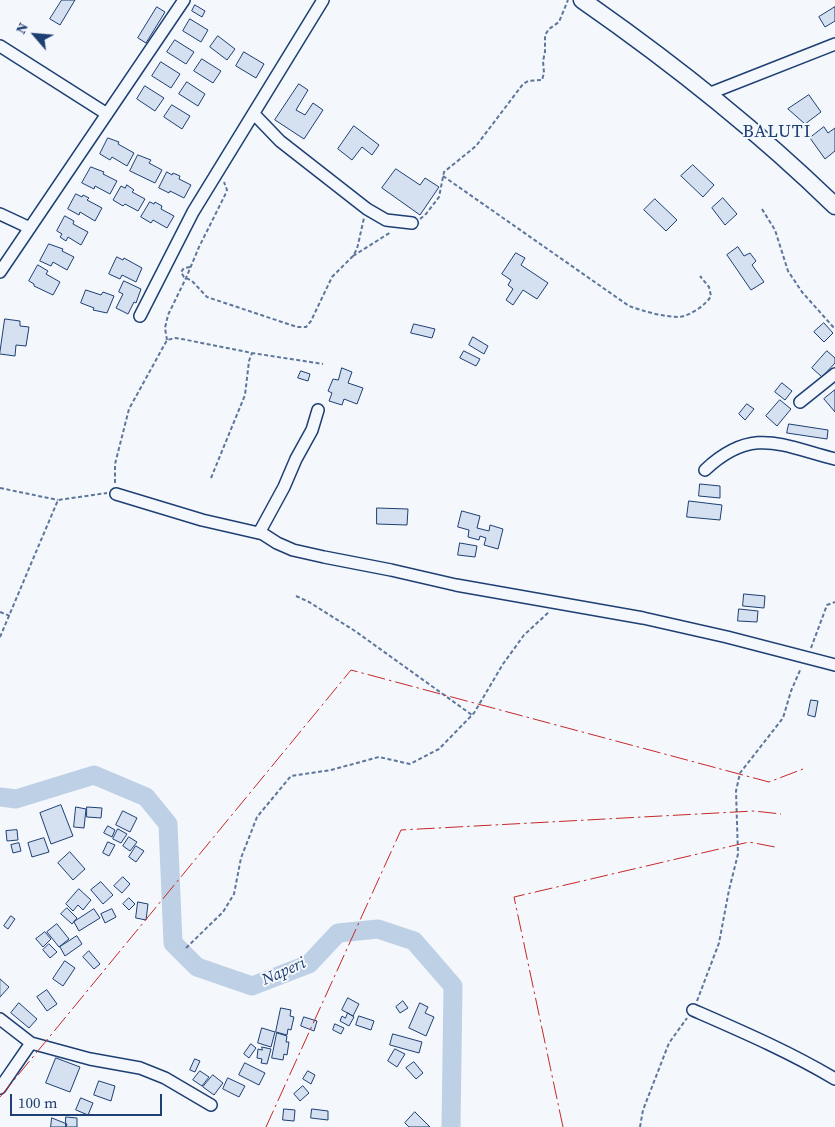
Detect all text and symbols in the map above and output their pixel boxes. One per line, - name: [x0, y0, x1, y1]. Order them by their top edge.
- north arrow: [10, 10, 60, 60]
- text: N: [10, 19, 33, 37]
- district label: BALUTI: [742, 121, 812, 143]
- water label: Naperi: [259, 954, 309, 990]
- scale bar: [12, 1084, 165, 1116]
- text: 100 m: [18, 1092, 58, 1113]

